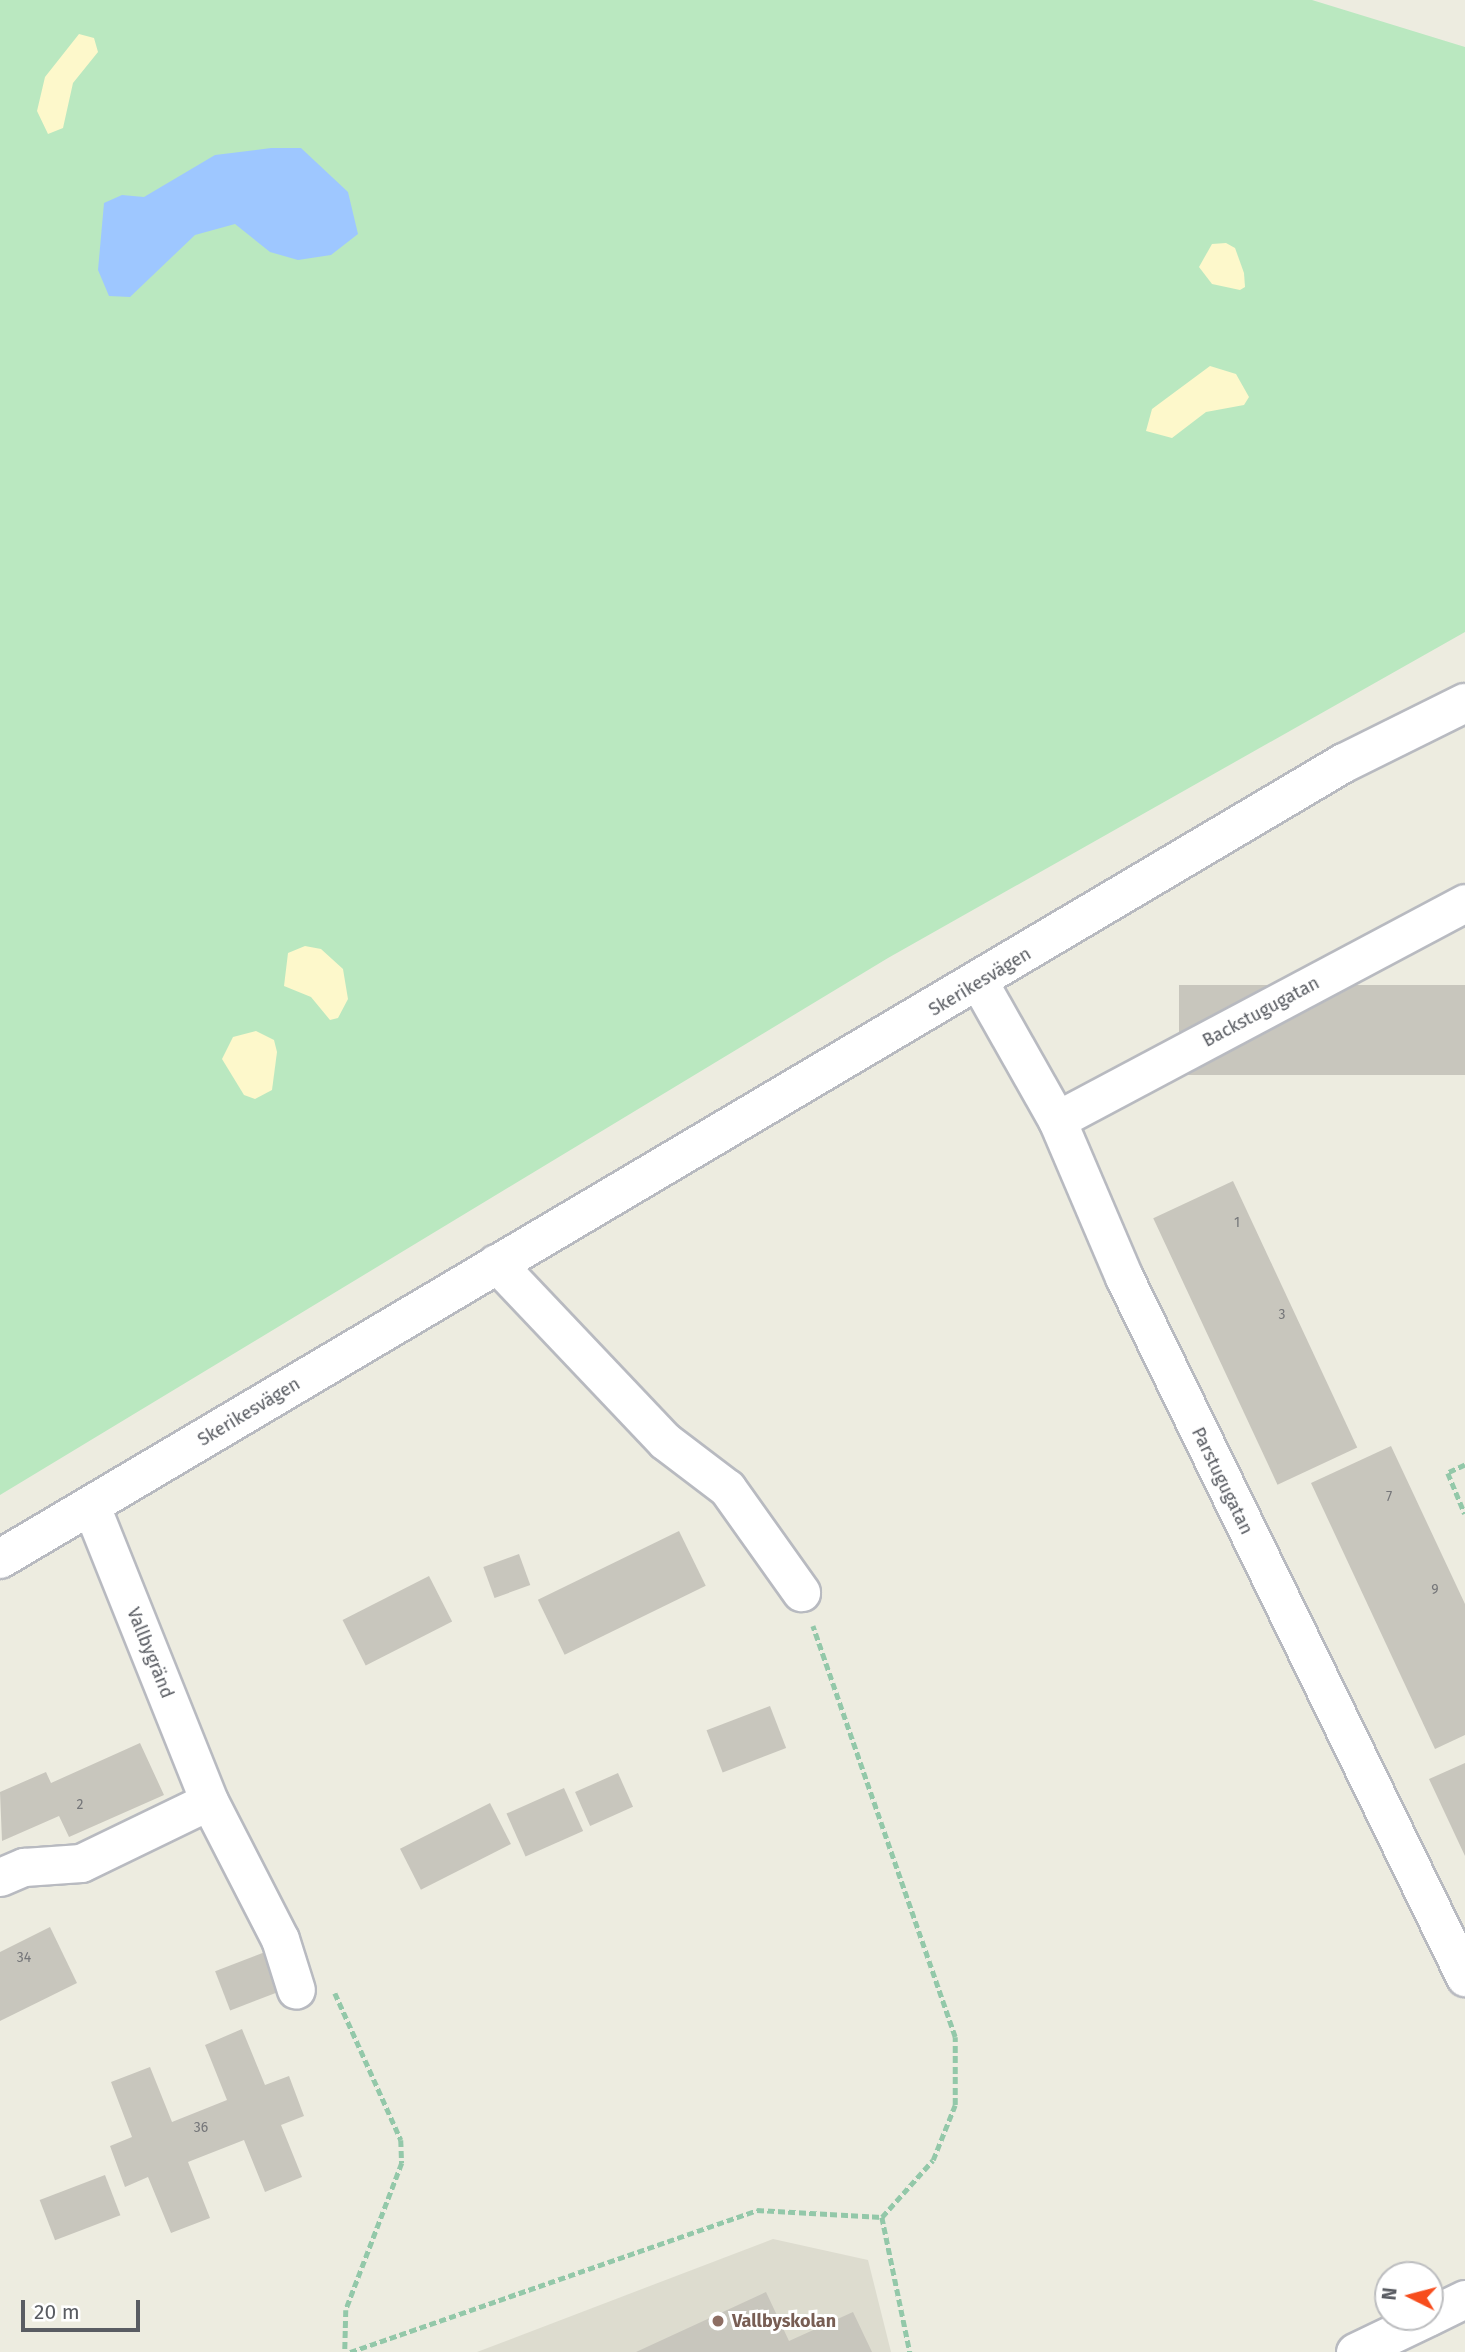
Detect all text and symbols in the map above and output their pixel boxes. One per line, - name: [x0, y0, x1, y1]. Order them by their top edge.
- street label: Skerikesvägen: [925, 943, 1035, 1021]
- street label: Backstugugatan: [1199, 972, 1323, 1052]
- house number: 1: [1234, 1215, 1240, 1231]
- house number: 3: [1279, 1307, 1285, 1323]
- street label: Skerikesvägen: [194, 1373, 304, 1451]
- street label: Parstugugatan: [1187, 1424, 1257, 1538]
- house number: 7: [1386, 1489, 1392, 1505]
- house number: 9: [1431, 1582, 1439, 1598]
- street label: Vallbygränd: [122, 1605, 178, 1701]
- house number: 2: [77, 1797, 83, 1813]
- house number: 34: [17, 1950, 31, 1966]
- house number: 36: [194, 2120, 208, 2136]
- north arrow: [1374, 2261, 1444, 2331]
- scale bar: [24, 2286, 144, 2330]
- text: N: [1378, 2286, 1402, 2301]
- text: 20 m: [34, 2299, 80, 2325]
- place label: Vallbyskolan: [732, 2310, 836, 2332]
- marker: Vallbyskolan: [710, 2313, 726, 2329]

